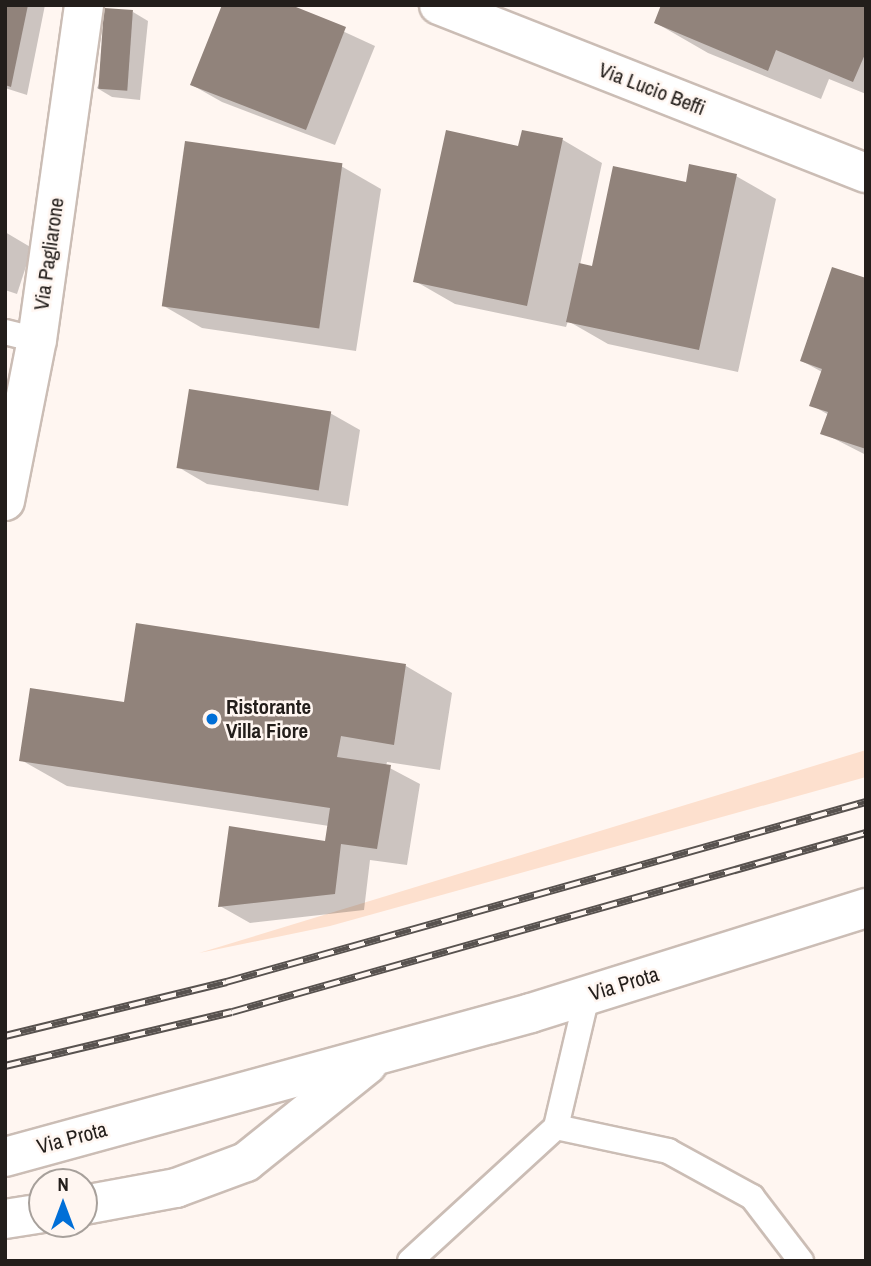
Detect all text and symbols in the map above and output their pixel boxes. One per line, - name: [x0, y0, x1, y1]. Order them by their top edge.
- street label: Via Lucio Beffi: [595, 57, 709, 121]
- street label: Via Pagliarone: [29, 196, 69, 312]
- place label: Ristorante Villa Fiore: [226, 694, 311, 744]
- marker: Ristorante Villa Fiore: [204, 711, 220, 727]
- street label: Via Prota: [586, 961, 662, 1007]
- street label: Via Prota: [34, 1117, 110, 1159]
- north arrow: [28, 1168, 98, 1238]
- text: N: [57, 1171, 69, 1197]

